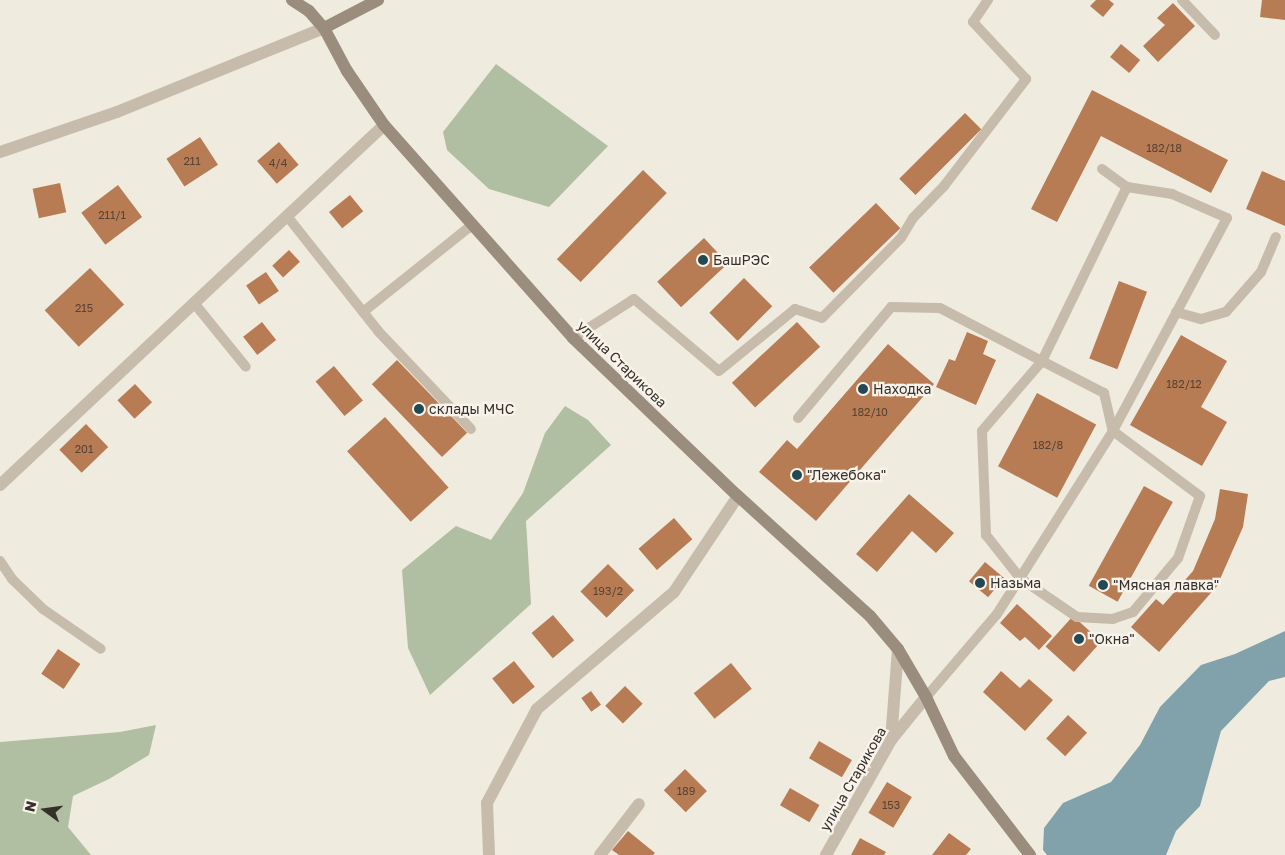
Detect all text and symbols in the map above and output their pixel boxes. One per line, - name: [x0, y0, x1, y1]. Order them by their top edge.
- house number: 182/18: [1146, 141, 1182, 155]
- house number: 211: [183, 154, 201, 168]
- house number: 4/4: [269, 156, 287, 170]
- house number: 211/1: [98, 208, 126, 222]
- place label: БашРЭС: [713, 252, 770, 268]
- marker: БашРЭС: [697, 254, 709, 266]
- house number: 215: [75, 301, 93, 315]
- street label: улица Старикова: [574, 317, 670, 411]
- house number: 182/12: [1166, 377, 1202, 391]
- place label: Находка: [873, 381, 932, 397]
- marker: Находка: [857, 383, 869, 395]
- place label: склады МЧС: [429, 401, 514, 417]
- marker: склады МЧС: [413, 403, 425, 415]
- house number: 182/10: [852, 405, 888, 419]
- house number: 182/8: [1033, 438, 1063, 452]
- house number: 201: [75, 442, 93, 456]
- place label: "Лежебока": [807, 467, 886, 483]
- marker: "Лежебока": [791, 469, 803, 481]
- place label: Назьма: [990, 575, 1041, 591]
- marker: Назьма: [974, 577, 986, 589]
- place label: "Мясная лавка": [1113, 577, 1219, 593]
- marker: "Мясная лавка": [1097, 579, 1109, 591]
- house number: 193/2: [593, 584, 623, 598]
- place label: "Окна": [1089, 631, 1135, 647]
- marker: "Окна": [1073, 633, 1085, 645]
- street label: улица Старикова: [816, 724, 890, 834]
- house number: 189: [677, 784, 695, 798]
- north arrow: [20, 785, 70, 835]
- house number: 153: [882, 798, 900, 812]
- text: N: [20, 799, 39, 813]

